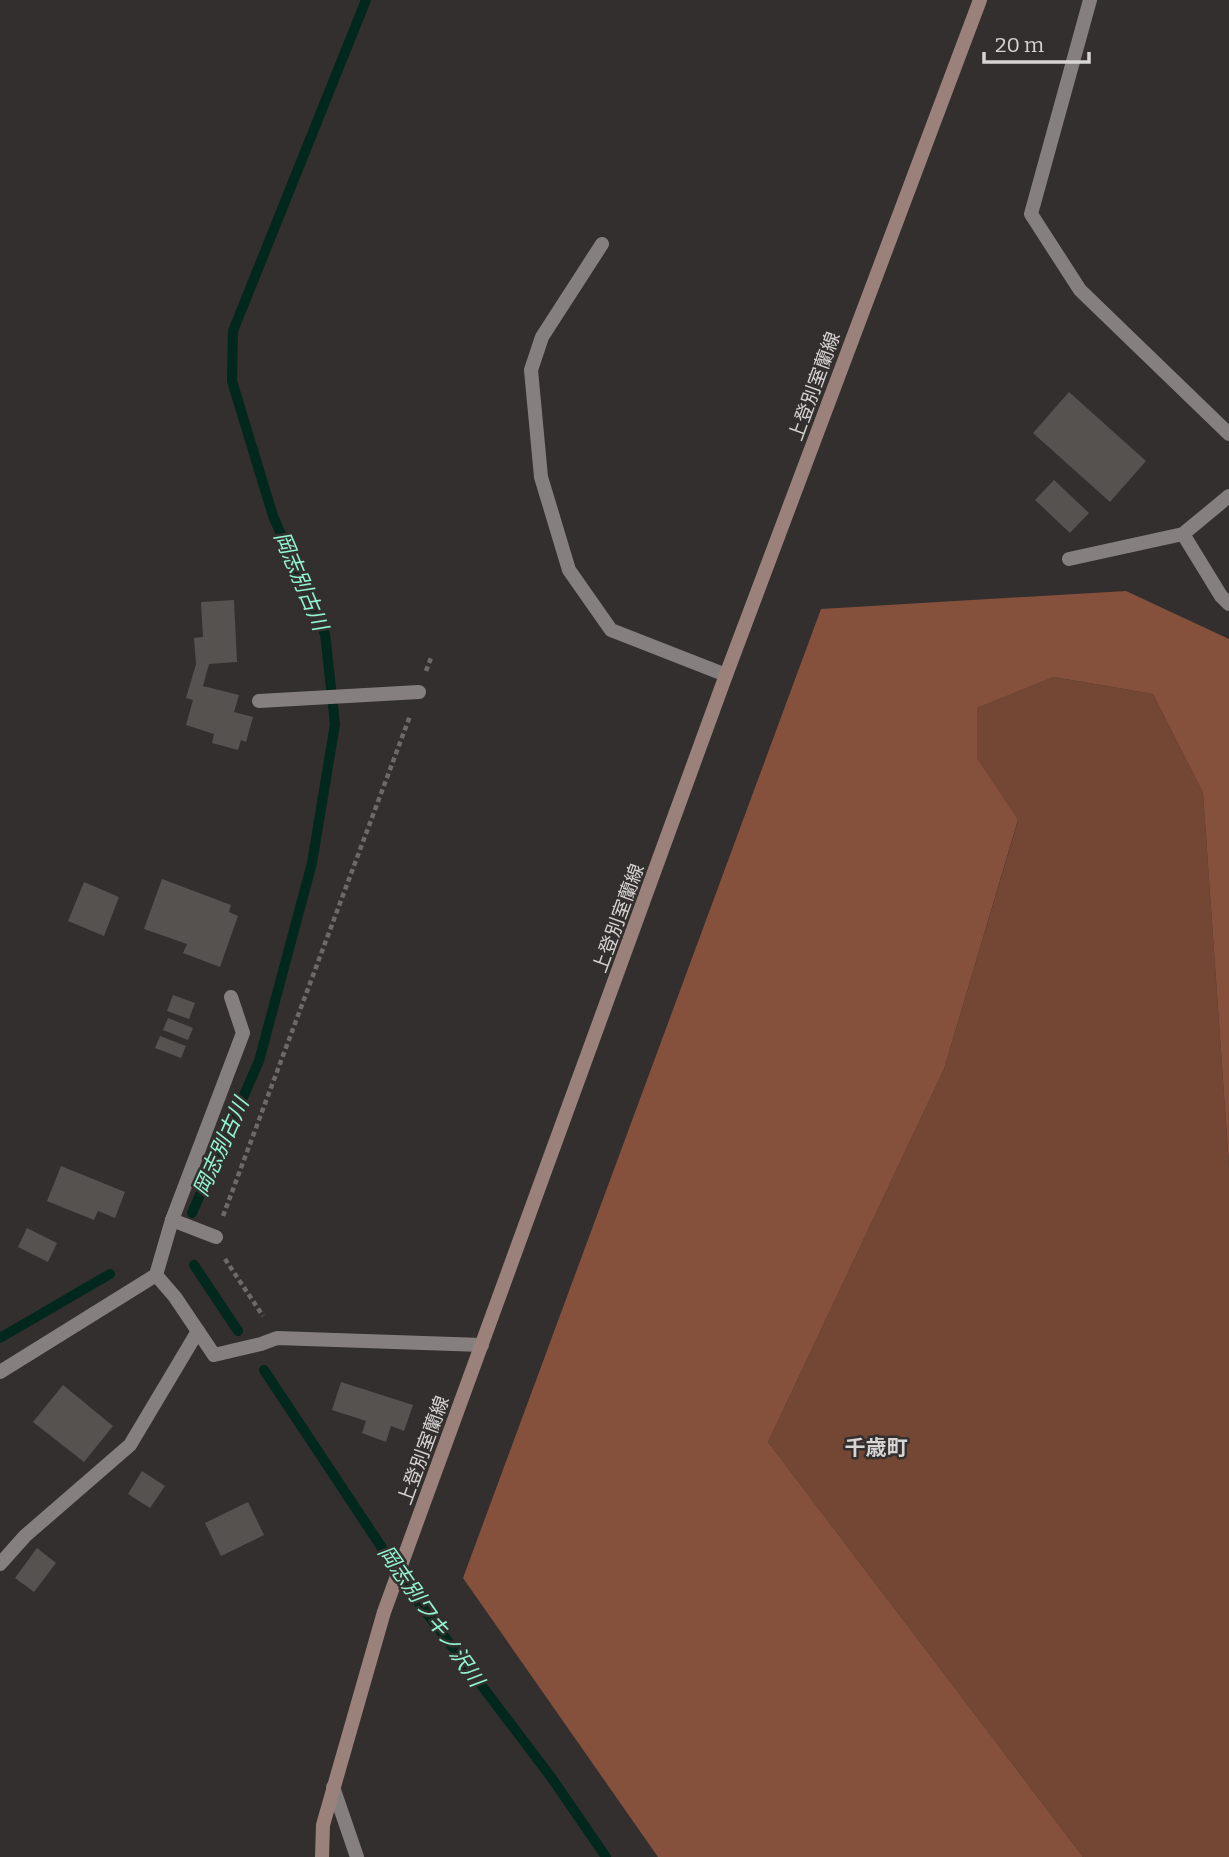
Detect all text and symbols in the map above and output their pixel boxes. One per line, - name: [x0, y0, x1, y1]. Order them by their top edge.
- scale bar: [984, 21, 1089, 65]
- text: 20 m: [995, 32, 1044, 58]
- street label: 上登別室蘭線: [784, 329, 845, 444]
- water label: 岡志別古川: [269, 528, 334, 636]
- street label: 上登別室蘭線: [588, 861, 649, 976]
- water label: 岡志別古川: [188, 1092, 255, 1200]
- street label: 上登別室蘭線: [393, 1393, 454, 1508]
- district label: 千歳町: [845, 1435, 908, 1461]
- water label: 岡志別ワキノ沢川: [373, 1540, 491, 1693]

